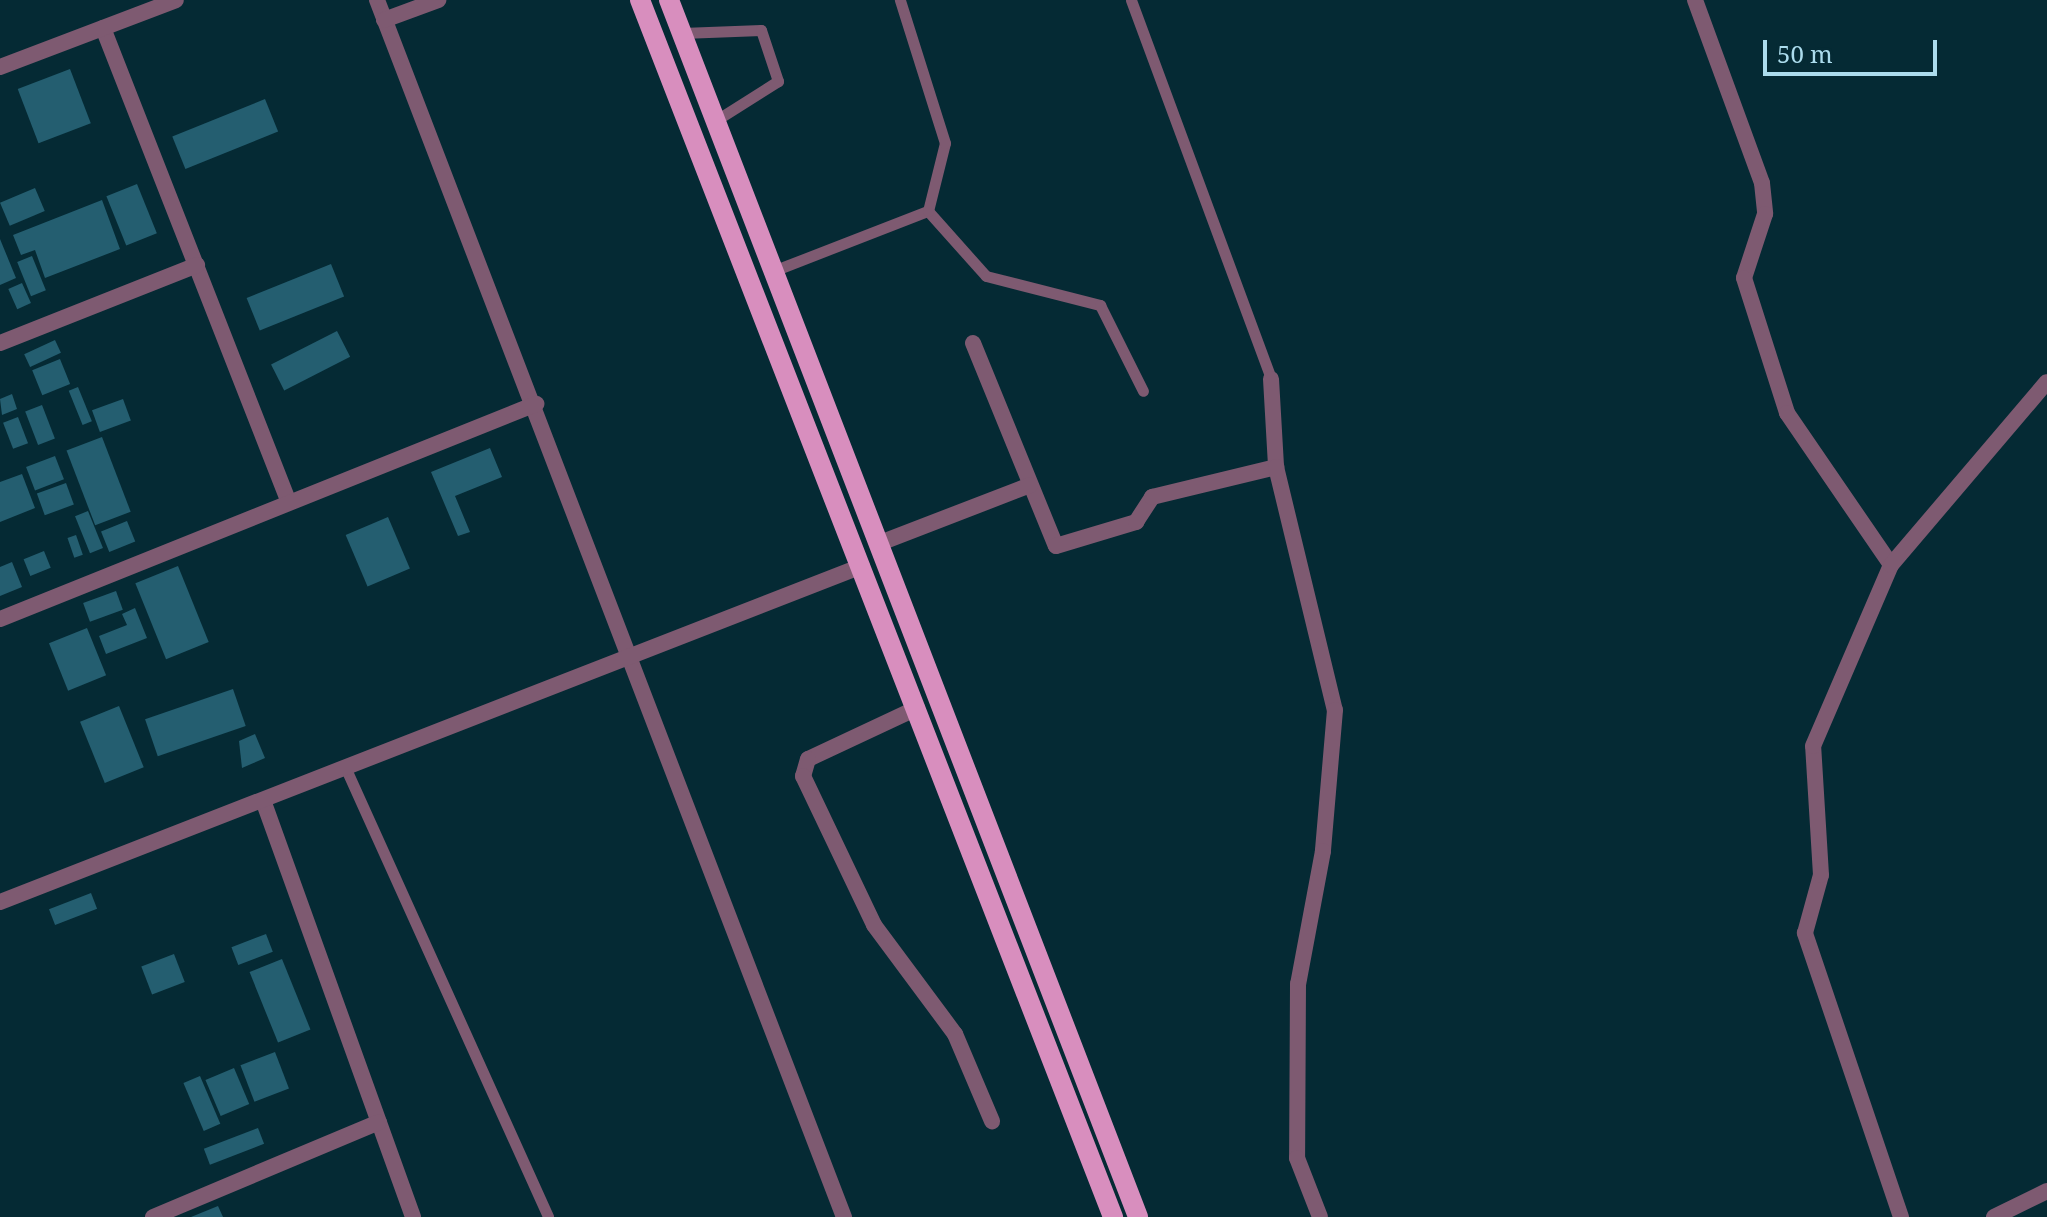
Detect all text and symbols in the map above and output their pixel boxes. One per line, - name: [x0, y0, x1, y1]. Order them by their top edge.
- scale bar: [1767, 24, 1941, 74]
- text: 50 m: [1777, 37, 1833, 70]

